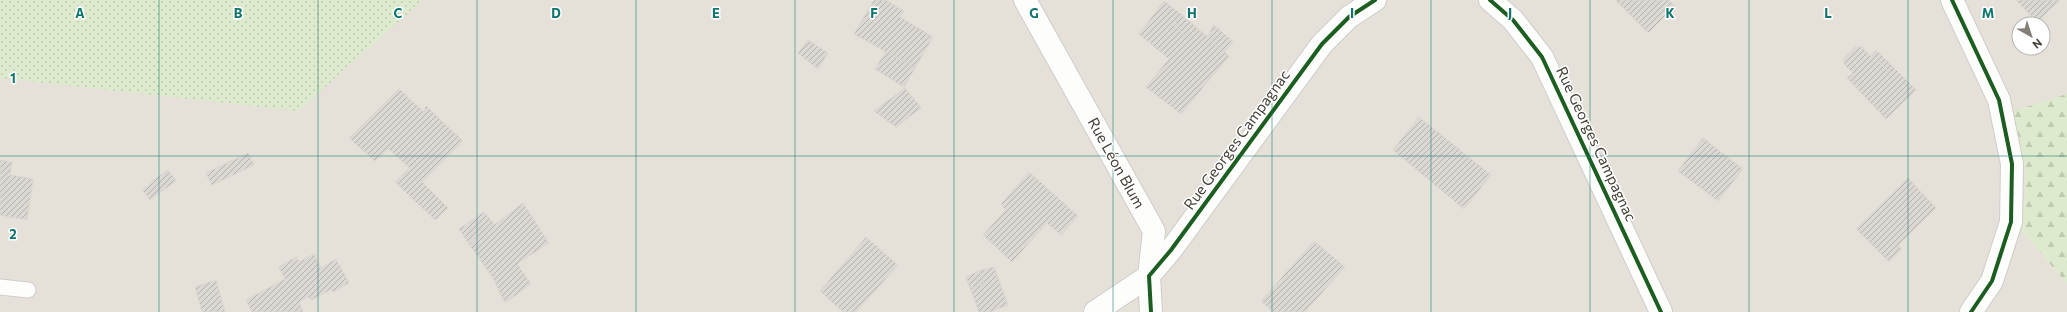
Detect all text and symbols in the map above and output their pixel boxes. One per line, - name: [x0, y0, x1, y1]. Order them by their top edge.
- text: A: [75, 5, 85, 21]
- text: B: [234, 5, 243, 21]
- text: C: [394, 5, 403, 21]
- text: D: [551, 5, 561, 21]
- text: E: [712, 5, 720, 21]
- text: F: [870, 5, 878, 21]
- text: G: [1029, 5, 1039, 21]
- text: H: [1187, 5, 1197, 21]
- text: I: [1350, 5, 1354, 21]
- text: J: [1508, 5, 1512, 21]
- text: K: [1665, 5, 1675, 21]
- text: L: [1824, 5, 1832, 21]
- text: M: [1982, 5, 1994, 21]
- north arrow: [2011, 16, 2051, 56]
- text: N: [2030, 37, 2045, 52]
- street label: Rue Georges Campagnac: [1553, 63, 1641, 224]
- street label: Rue Georges Campagnac: [1179, 66, 1293, 213]
- text: 1: [10, 70, 16, 86]
- street label: Rue Léon Blum: [1085, 114, 1149, 211]
- text: 2: [9, 226, 17, 242]

